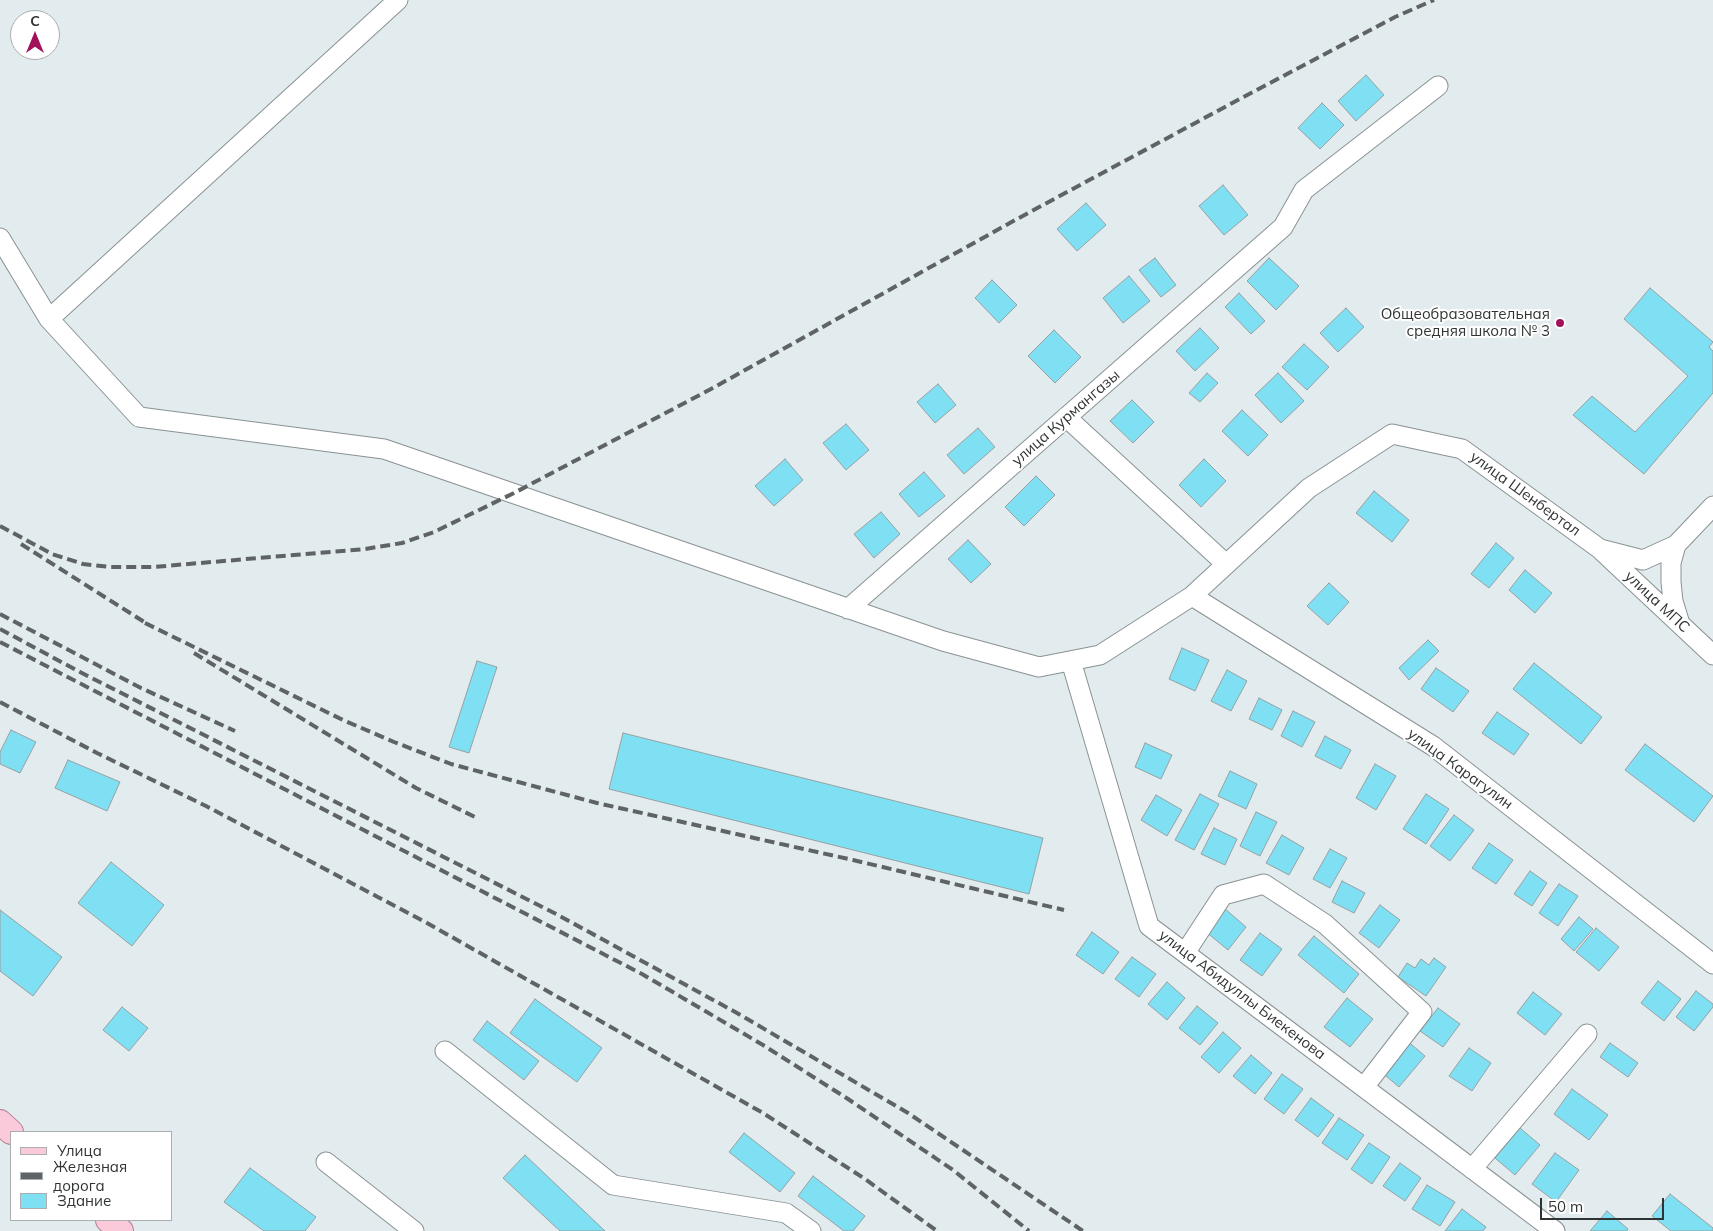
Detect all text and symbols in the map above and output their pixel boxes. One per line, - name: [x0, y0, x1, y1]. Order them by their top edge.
- north arrow: [10, 10, 60, 60]
- text: С: [30, 12, 40, 30]
- place label: Общеобразовательная средняя школа № 3: [1381, 305, 1550, 340]
- marker: Общеобразовательная средняя школа № 3: [1554, 317, 1566, 329]
- street label: улица Курмангазы: [1008, 366, 1124, 470]
- street label: улица Шенбертал: [1466, 448, 1584, 540]
- street label: улица МПС: [1621, 567, 1693, 637]
- street label: улица Карагулин: [1404, 725, 1516, 813]
- street label: улица Абидуллы Биекенова: [1155, 926, 1329, 1064]
- legend: [10, 1131, 172, 1221]
- text: Улица: [57, 1141, 102, 1160]
- text: Железная дорога: [53, 1157, 127, 1195]
- scale bar: [1543, 1188, 1667, 1220]
- text: Здание: [57, 1191, 111, 1210]
- text: 50 m: [1548, 1197, 1583, 1216]

